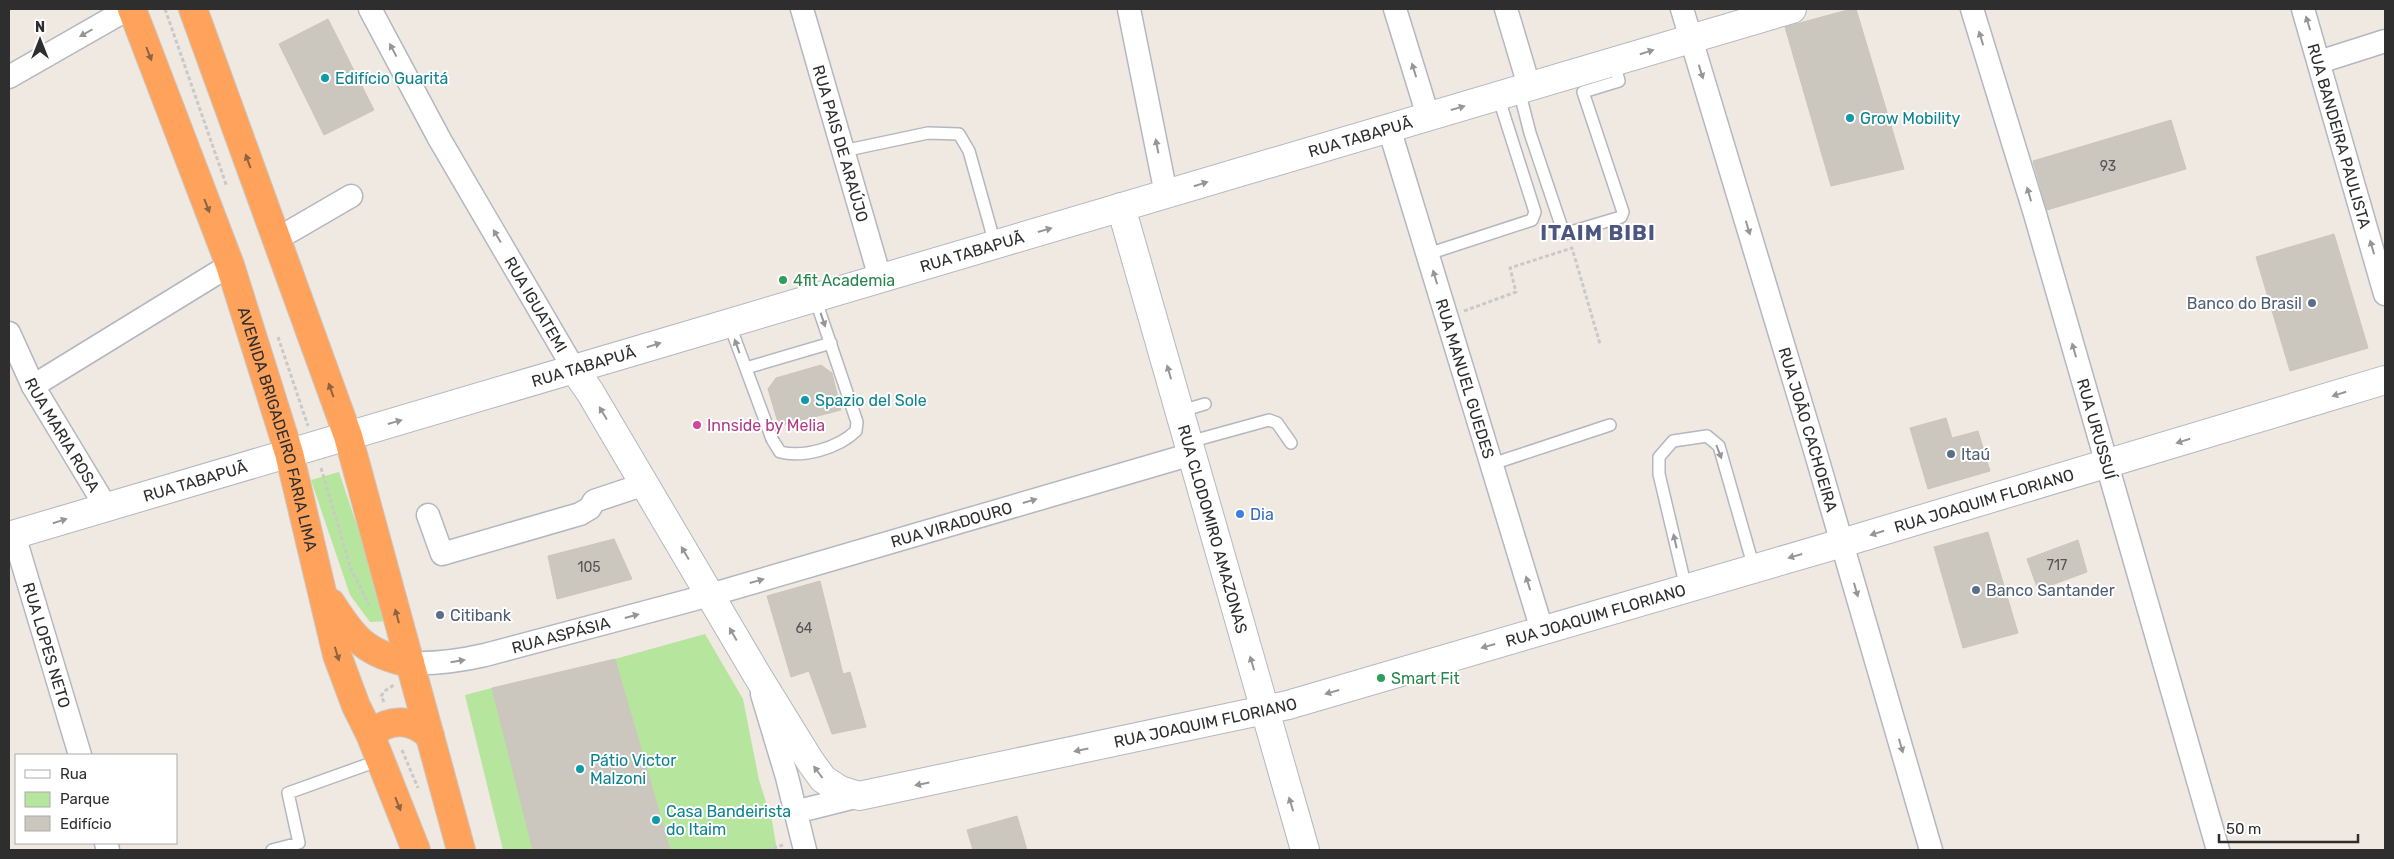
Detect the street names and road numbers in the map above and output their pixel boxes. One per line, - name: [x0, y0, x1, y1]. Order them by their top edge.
- street label: RUA BANDEIRA PAULISTA: [2304, 41, 2375, 231]
- street label: RUA PAIS DE ARAÚJO: [809, 63, 873, 224]
- street label: RUA TABAPUÃ: [1306, 112, 1415, 161]
- street label: RUA TABAPUÃ: [918, 227, 1026, 276]
- street label: RUA IGUATEMI: [501, 253, 572, 356]
- street label: RUA MANUEL GUEDES: [1432, 296, 1499, 461]
- street label: AVENIDA BRIGADEIRO FARIA LIMA: [234, 304, 322, 553]
- street label: RUA TABAPUÃ: [529, 342, 638, 391]
- street label: RUA JOÃO CACHOEIRA: [1775, 345, 1842, 514]
- street label: RUA MARIA ROSA: [21, 375, 104, 495]
- street label: RUA URUSSUÍ: [2073, 376, 2121, 482]
- street label: RUA CLODOMIRO AMAZONAS: [1174, 423, 1252, 636]
- street label: RUA TABAPUÃ: [141, 457, 250, 505]
- street label: RUA JOAQUIM FLORIANO: [1892, 464, 2076, 536]
- street label: RUA VIRADOURO: [888, 498, 1014, 551]
- street label: RUA LOPES NETO: [19, 580, 75, 710]
- street label: RUA JOAQUIM FLORIANO: [1503, 580, 1688, 650]
- street label: RUA ASPÁSIA: [509, 613, 612, 657]
- street label: RUA JOAQUIM FLORIANO: [1112, 693, 1299, 751]

